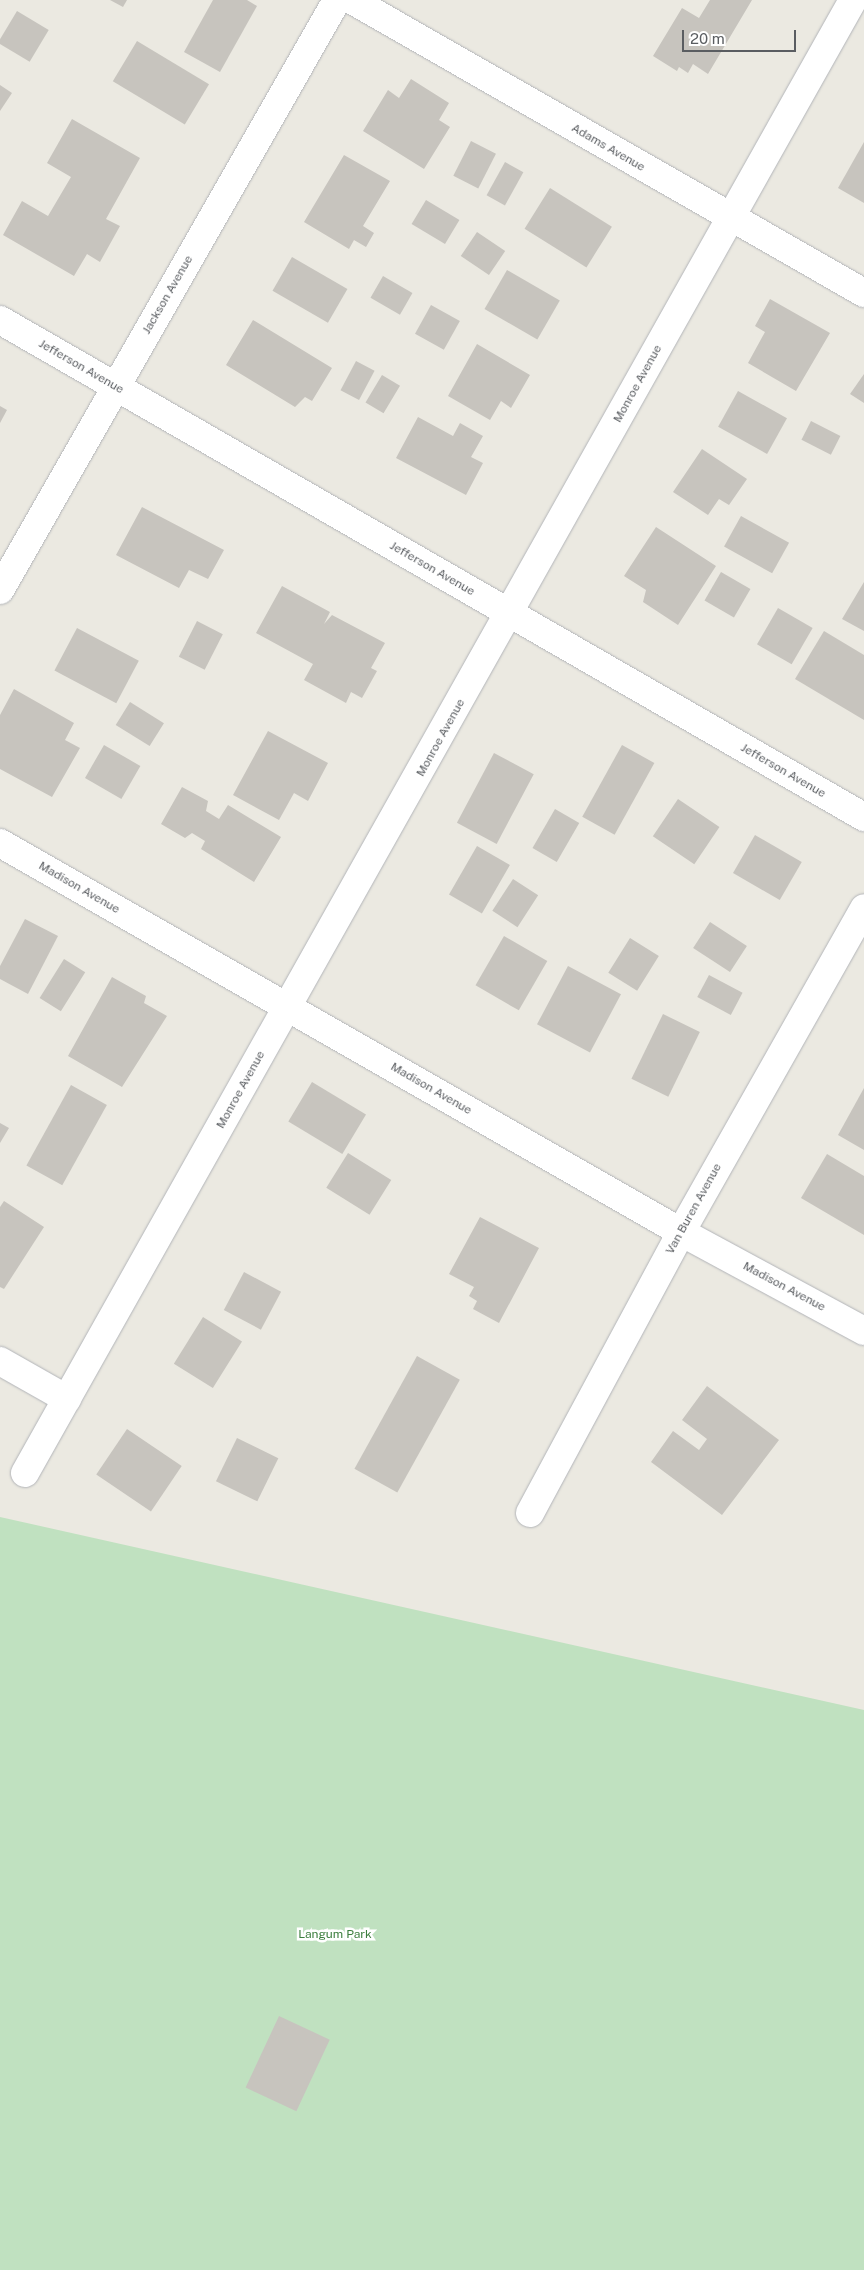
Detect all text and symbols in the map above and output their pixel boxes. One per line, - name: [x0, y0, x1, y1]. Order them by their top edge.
- scale bar: [684, 20, 798, 52]
- text: 20 m: [690, 30, 725, 47]
- street label: Adams Avenue: [569, 121, 647, 175]
- street label: Jackson Avenue: [140, 253, 196, 337]
- street label: Jefferson Avenue: [36, 337, 126, 397]
- street label: Monroe Avenue: [611, 343, 665, 425]
- street label: Jefferson Avenue: [387, 539, 477, 599]
- street label: Monroe Avenue: [414, 697, 468, 779]
- street label: Jefferson Avenue: [738, 741, 828, 801]
- street label: Madison Avenue: [36, 859, 122, 917]
- street label: Monroe Avenue: [214, 1049, 268, 1131]
- street label: Madison Avenue: [388, 1060, 474, 1118]
- street label: Van Buren Avenue: [663, 1161, 725, 1257]
- street label: Madison Avenue: [740, 1259, 828, 1315]
- park label: Langum Park: [298, 1928, 372, 1942]

